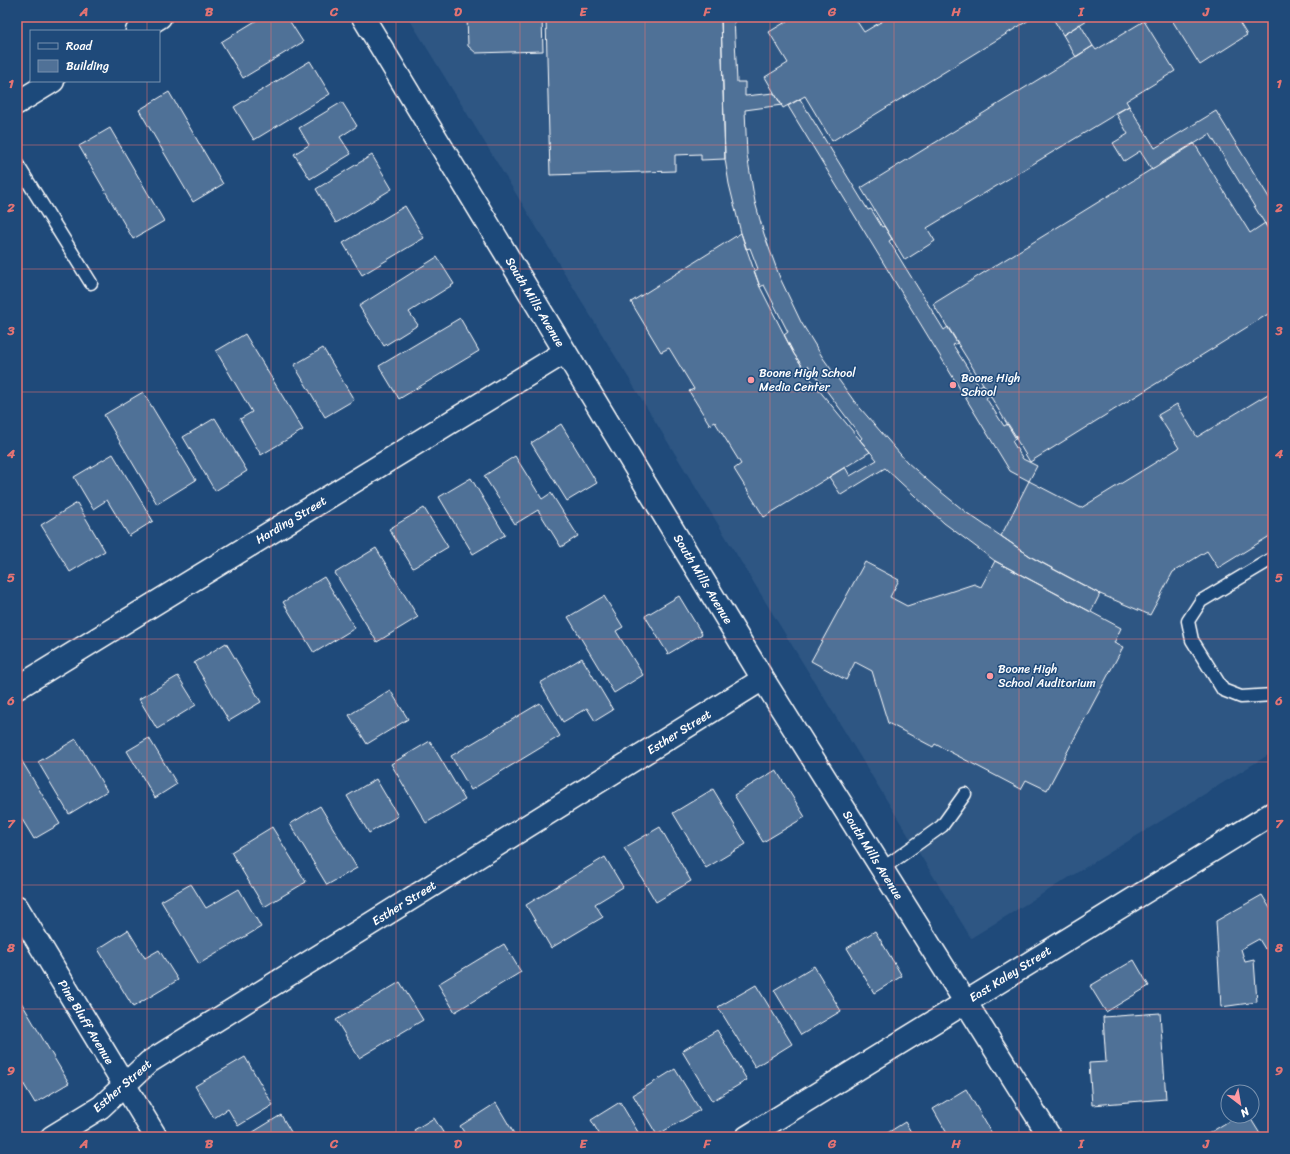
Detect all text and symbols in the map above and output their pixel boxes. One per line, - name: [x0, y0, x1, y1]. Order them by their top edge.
- text: A: [79, 0, 88, 23]
- text: B: [205, 0, 214, 23]
- text: C: [329, 0, 339, 23]
- text: D: [454, 0, 462, 23]
- text: E: [579, 0, 588, 23]
- text: F: [702, 0, 711, 23]
- text: G: [827, 0, 837, 23]
- text: H: [950, 0, 961, 23]
- text: I: [1077, 0, 1085, 23]
- text: J: [1202, 0, 1210, 23]
- legend: [30, 30, 160, 82]
- text: Road: [66, 35, 93, 57]
- text: Building: [66, 55, 109, 77]
- text: 1: [8, 72, 14, 95]
- text: 1: [1276, 72, 1282, 95]
- text: 2: [6, 196, 15, 219]
- text: 2: [1274, 196, 1283, 219]
- street label: South Mills Avenue: [499, 253, 571, 352]
- text: 3: [6, 319, 15, 342]
- text: 3: [1274, 319, 1283, 342]
- place label: Boone High School Media Center: [759, 362, 856, 398]
- place label: Boone High School: [961, 367, 1020, 403]
- marker: Boone High School Media Center: [746, 375, 756, 385]
- marker: Boone High School: [948, 380, 958, 390]
- text: 4: [6, 442, 16, 465]
- text: 4: [1274, 442, 1284, 465]
- street label: Harding Street: [251, 490, 331, 550]
- street label: South Mills Avenue: [667, 530, 739, 629]
- text: 5: [7, 566, 15, 589]
- text: 5: [1275, 566, 1283, 589]
- place label: Boone High School Auditorium: [998, 658, 1096, 694]
- marker: Boone High School Auditorium: [985, 671, 995, 681]
- text: 6: [6, 689, 15, 712]
- text: 6: [1274, 689, 1283, 712]
- street label: Esther Street: [642, 703, 716, 761]
- street label: South Mills Avenue: [837, 806, 909, 904]
- text: 7: [7, 812, 16, 835]
- text: 7: [1275, 812, 1284, 835]
- street label: Esther Street: [367, 874, 441, 932]
- text: 8: [6, 936, 15, 959]
- text: 8: [1274, 936, 1283, 959]
- street label: East Kaley Street: [964, 940, 1056, 1008]
- street label: Pine Bluff Avenue: [52, 975, 120, 1069]
- street label: Esther Street: [87, 1054, 157, 1118]
- text: 9: [7, 1059, 15, 1082]
- text: 9: [1275, 1059, 1283, 1082]
- north arrow: [1220, 1084, 1260, 1124]
- text: N: [1236, 1102, 1254, 1122]
- text: A: [79, 1132, 88, 1154]
- text: B: [205, 1132, 214, 1154]
- text: C: [329, 1132, 339, 1154]
- text: D: [454, 1132, 462, 1154]
- text: E: [579, 1132, 588, 1154]
- text: F: [702, 1132, 711, 1154]
- text: G: [827, 1132, 837, 1154]
- text: H: [950, 1132, 961, 1154]
- text: I: [1077, 1132, 1085, 1154]
- text: J: [1202, 1132, 1210, 1154]

